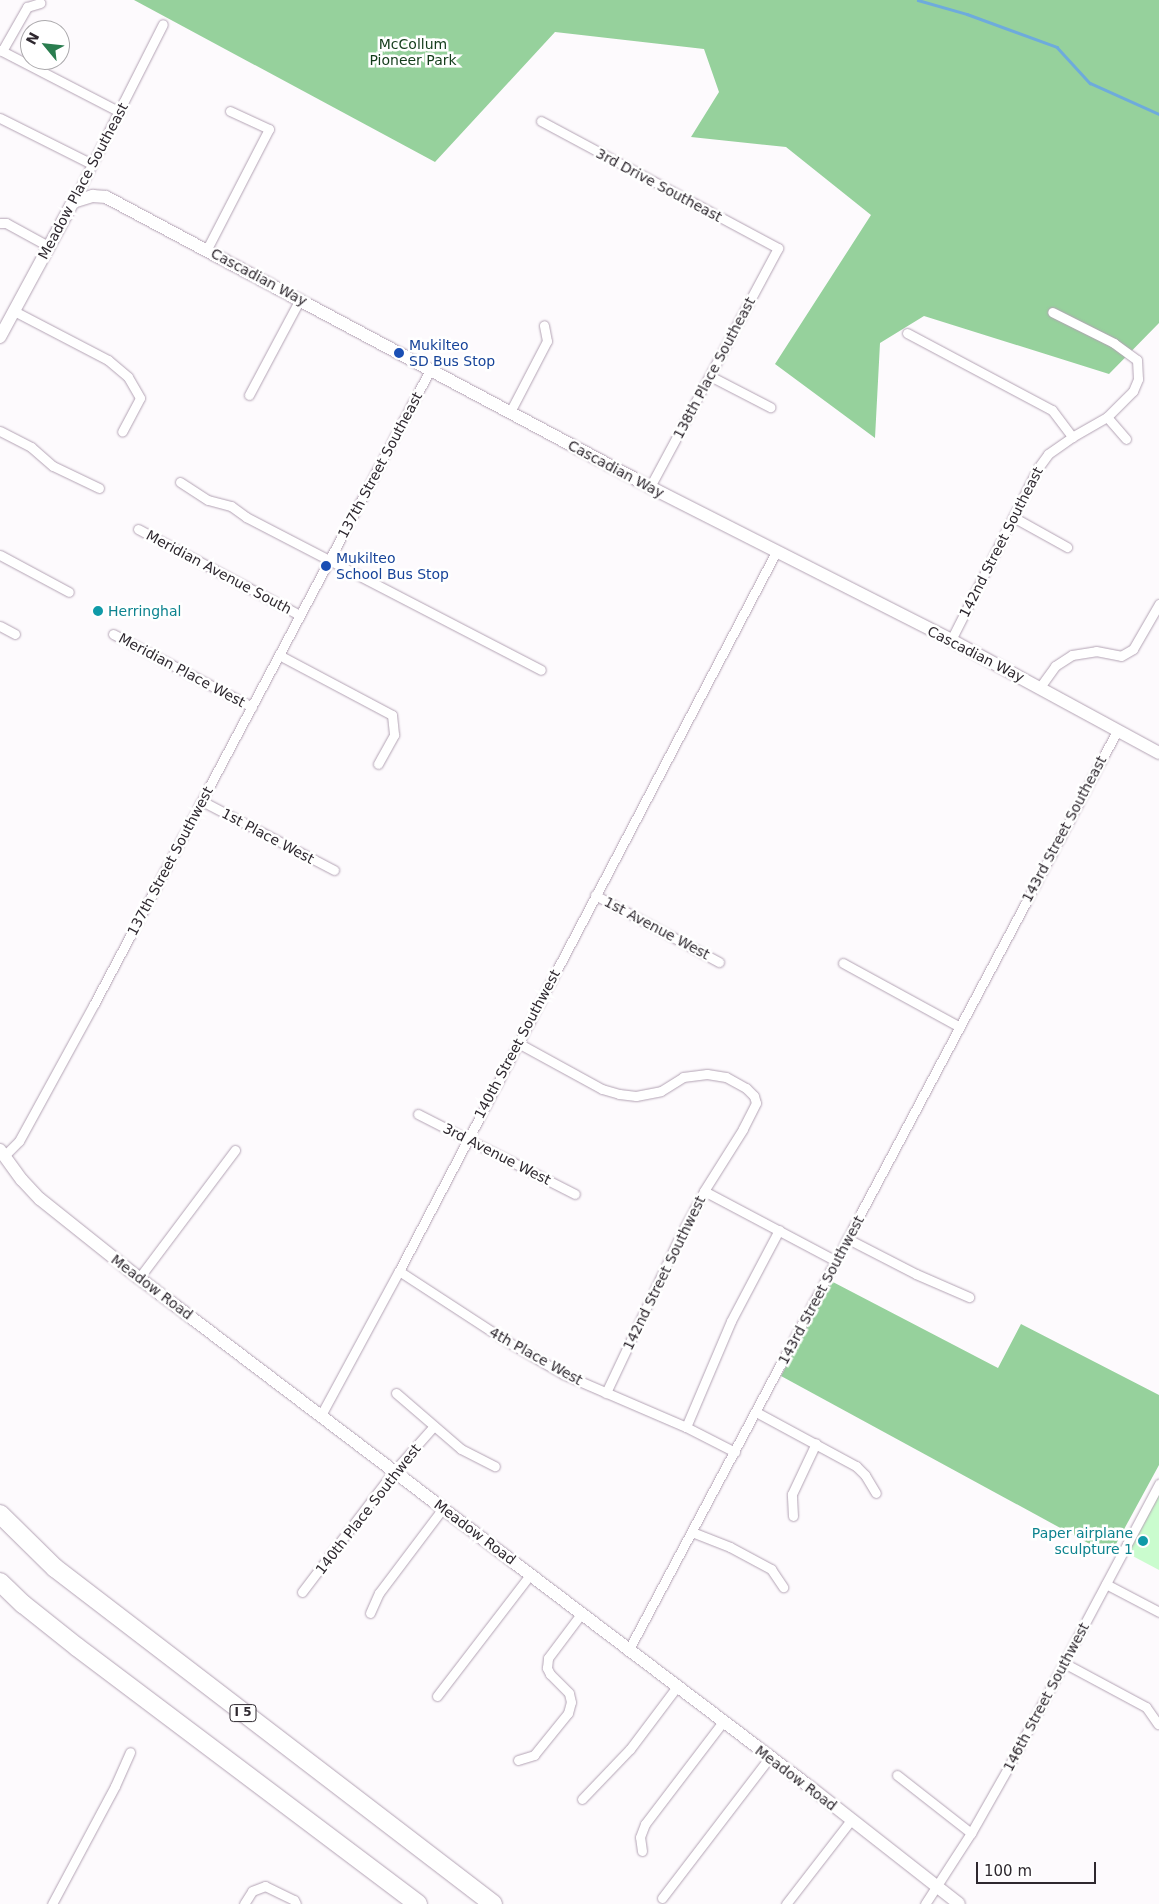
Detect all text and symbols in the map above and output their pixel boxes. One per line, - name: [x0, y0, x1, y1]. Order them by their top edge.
- north arrow: [20, 20, 70, 70]
- text: N: [23, 29, 42, 47]
- park label: McCollum Pioneer Park: [369, 36, 457, 68]
- street label: Meadow Place Southeast: [35, 100, 131, 262]
- street label: 3rd Drive Southeast: [593, 145, 725, 225]
- street label: Cascadian Way: [208, 245, 310, 309]
- street label: 138th Place Southeast: [670, 294, 758, 442]
- place label: Mukilteo SD Bus Stop: [409, 337, 495, 370]
- marker: Mukilteo SD Bus Stop: [393, 347, 405, 359]
- street label: 137th Street Southeast: [334, 389, 426, 541]
- street label: Cascadian Way: [565, 437, 667, 501]
- street label: 142nd Street Southeast: [956, 464, 1046, 620]
- street label: Meridian Avenue South: [143, 527, 295, 617]
- place label: Mukilteo School Bus Stop: [336, 550, 449, 582]
- marker: Mukilteo School Bus Stop: [320, 560, 332, 572]
- place label: Herringhal: [108, 603, 181, 619]
- marker: Herringhal: [92, 605, 104, 617]
- street label: Cascadian Way: [925, 622, 1027, 686]
- street label: Meridian Place West: [116, 629, 248, 711]
- street label: 143rd Street Southeast: [1018, 753, 1110, 905]
- street label: 137th Street Southwest: [124, 784, 216, 938]
- street label: 1st Place West: [219, 805, 317, 867]
- street label: 1st Avenue West: [601, 893, 713, 963]
- street label: 140th Street Southwest: [471, 967, 563, 1121]
- street label: 3rd Avenue West: [440, 1120, 554, 1188]
- street label: 142nd Street Southwest: [619, 1193, 709, 1353]
- street label: 143rd Street Southwest: [775, 1213, 867, 1367]
- street label: Meadow Road: [108, 1251, 196, 1323]
- street label: 4th Place West: [487, 1323, 585, 1389]
- street label: 140th Place Southwest: [312, 1440, 424, 1578]
- street label: Meadow Road: [431, 1496, 519, 1568]
- place label: Paper airplane sculpture 1: [1032, 1525, 1133, 1558]
- marker: Paper airplane sculpture 1: [1137, 1535, 1149, 1547]
- street label: 146th Street Southwest: [1000, 1620, 1092, 1774]
- road number: I 5: [229, 1704, 257, 1722]
- street label: Meadow Road: [752, 1742, 840, 1814]
- scale bar: [979, 1852, 1099, 1884]
- text: 100 m: [984, 1862, 1032, 1880]

